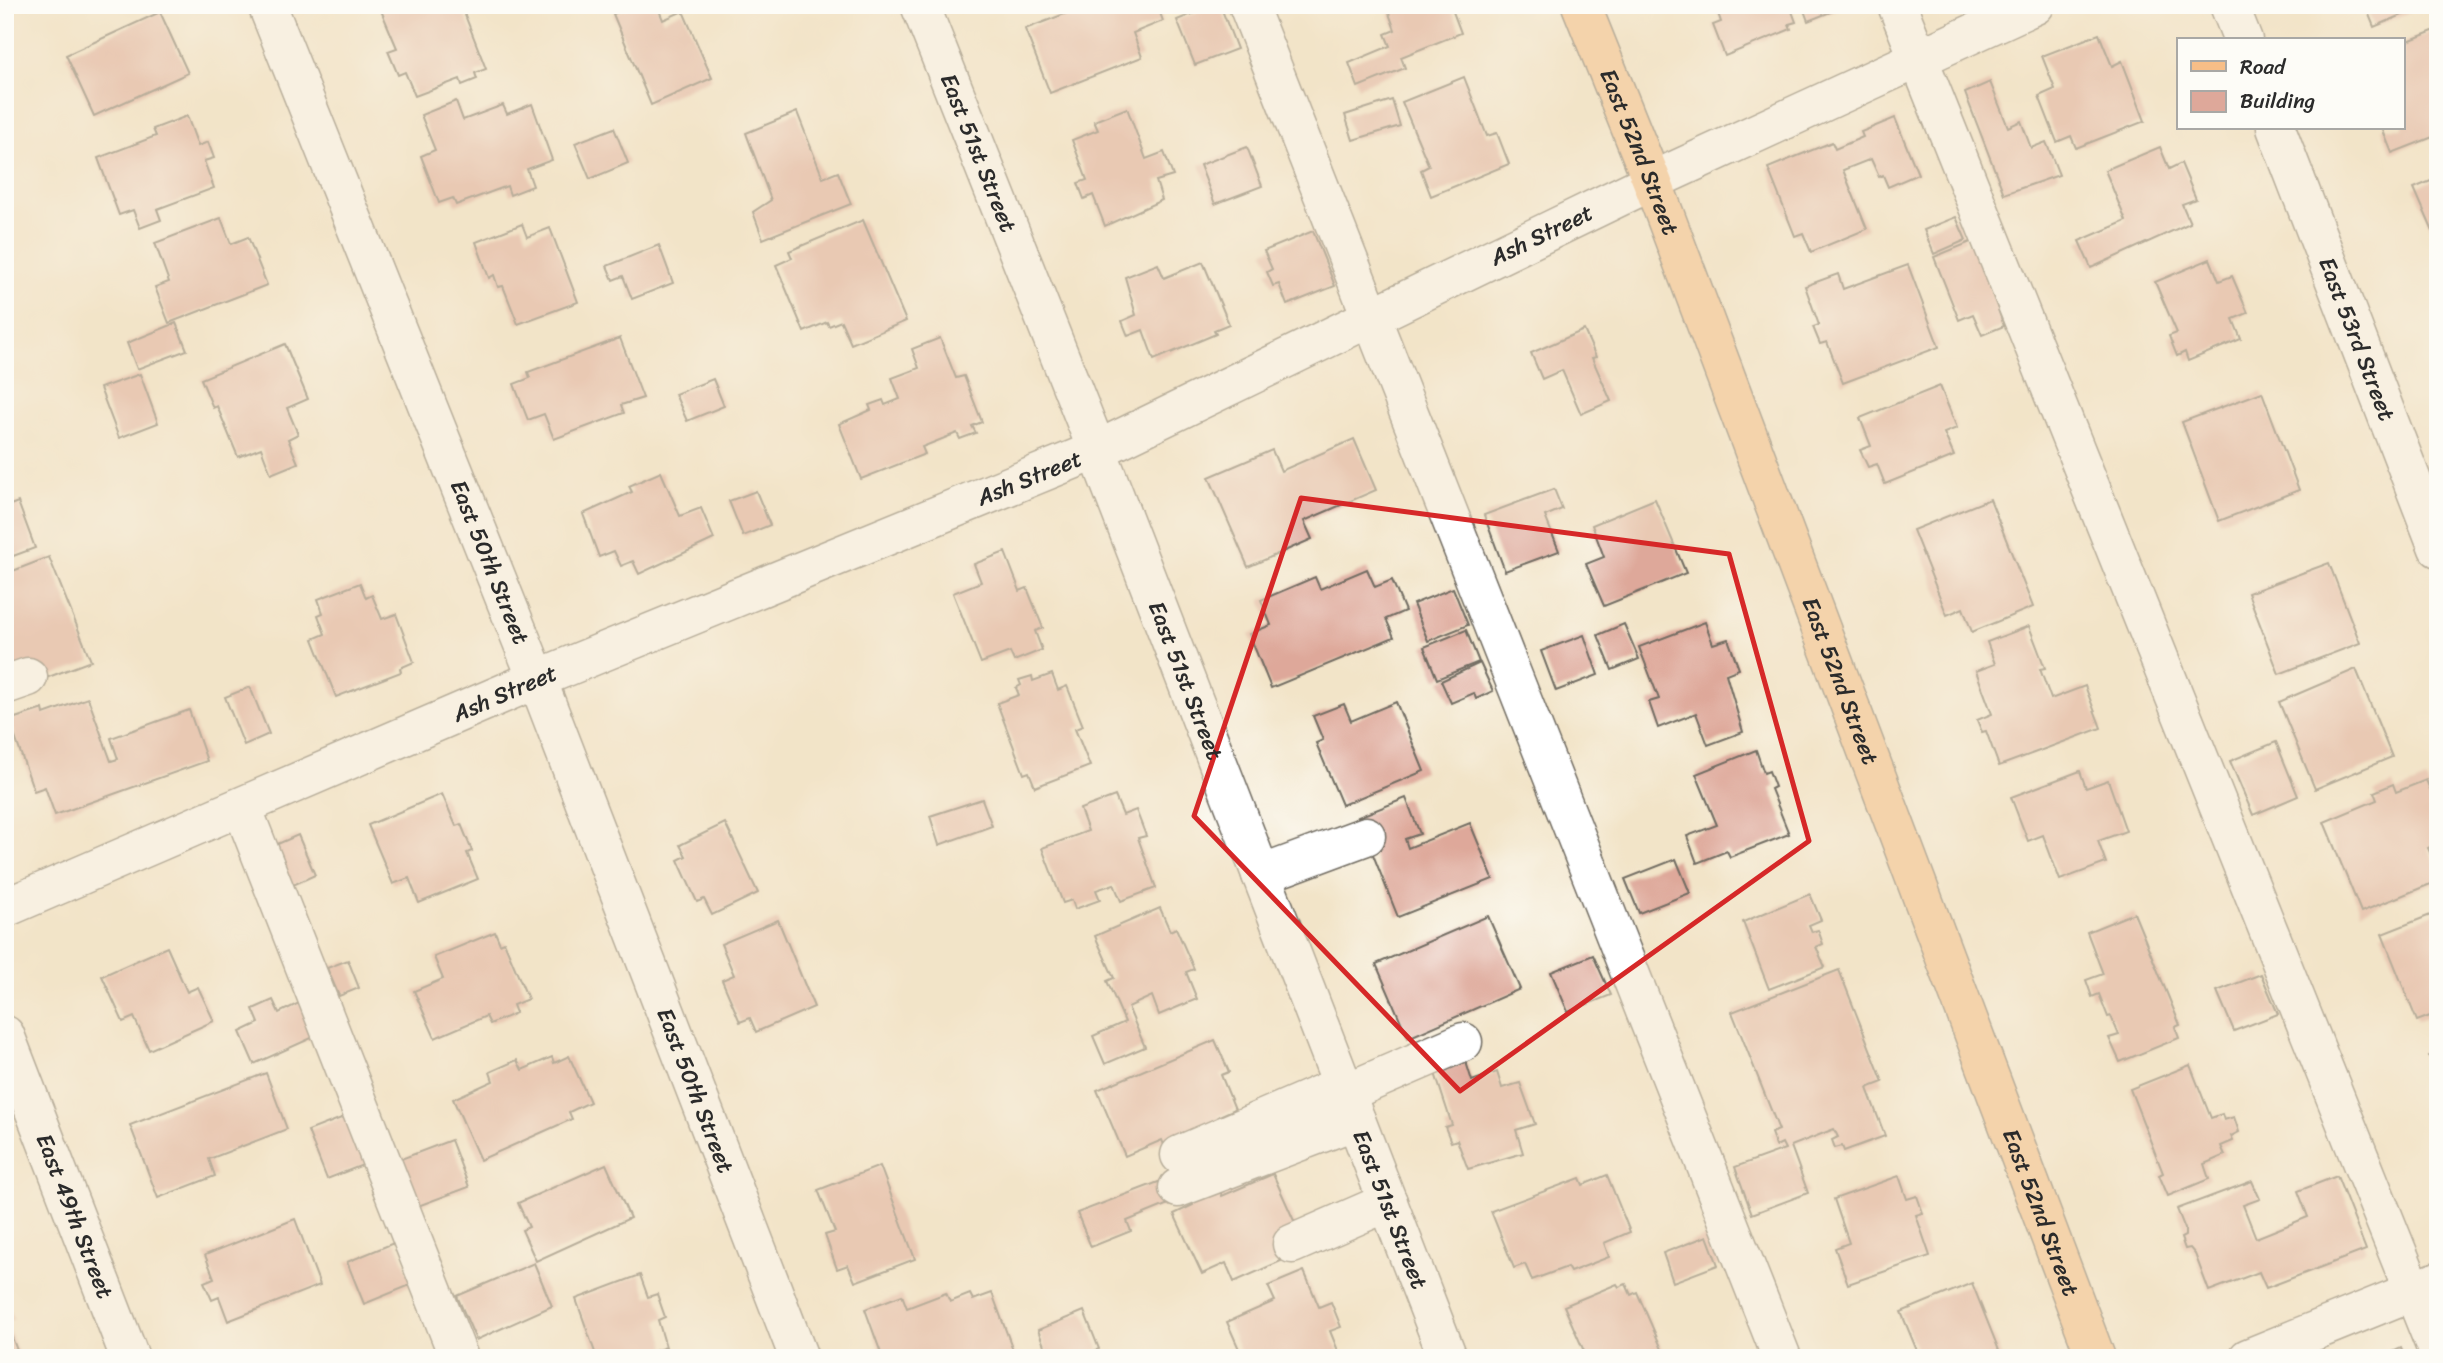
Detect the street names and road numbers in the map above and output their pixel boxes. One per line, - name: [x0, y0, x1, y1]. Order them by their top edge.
- street label: East 52nd Street: [1588, 62, 1691, 241]
- street label: East 51st Street: [928, 67, 1028, 239]
- street label: Ash Street: [1482, 193, 1600, 278]
- street label: East 53rd Street: [2307, 251, 2407, 427]
- street label: Ash Street: [970, 438, 1088, 518]
- street label: East 50th Street: [438, 474, 541, 651]
- street label: East 52nd Street: [1790, 591, 1890, 771]
- street label: East 51st Street: [1136, 595, 1235, 766]
- street label: Ash Street: [445, 653, 564, 734]
- street label: East 50th Street: [645, 1002, 746, 1179]
- street label: East 52nd Street: [1990, 1123, 2091, 1302]
- street label: East 51st Street: [1341, 1124, 1439, 1295]
- street label: East 49th Street: [24, 1127, 125, 1305]

